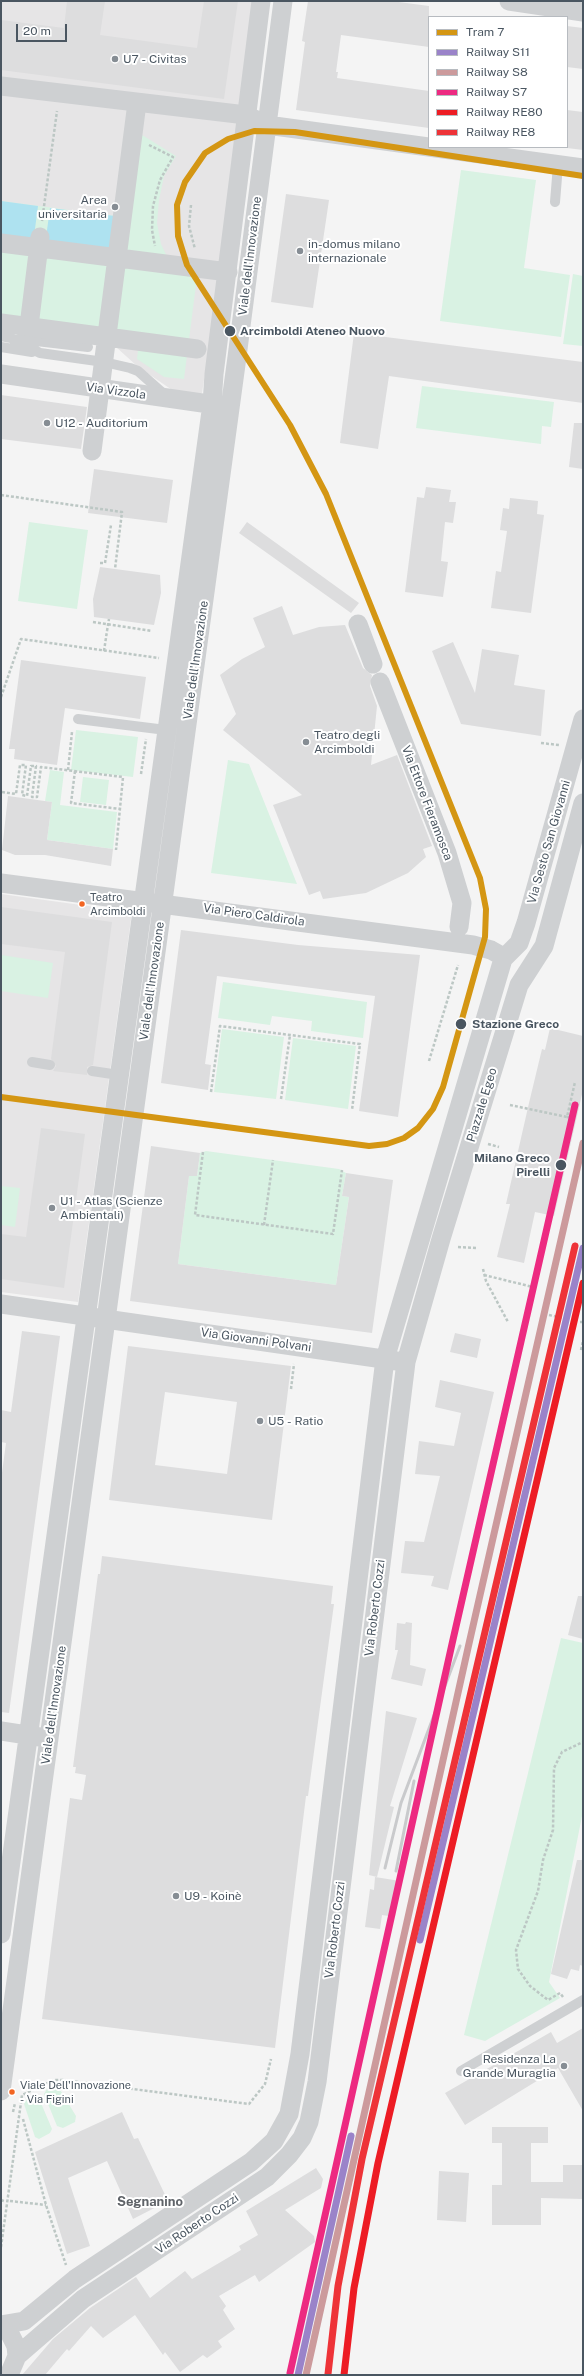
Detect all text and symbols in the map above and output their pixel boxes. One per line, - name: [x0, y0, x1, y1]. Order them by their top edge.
- scale bar: [18, 16, 69, 42]
- legend: [428, 16, 568, 148]
- text: 20 m: [23, 24, 51, 38]
- text: Tram 7: [466, 25, 504, 39]
- text: Railway S11: [466, 45, 530, 59]
- place label: U7 - Civitas: [123, 52, 187, 66]
- marker: U7 - Civitas: [110, 54, 120, 64]
- text: Railway S8: [466, 65, 528, 79]
- text: Railway S7: [466, 85, 527, 99]
- text: Railway RE80: [466, 105, 543, 119]
- text: Railway RE8: [466, 125, 535, 139]
- place label: Area universitaria: [38, 193, 107, 221]
- street label: Viale dell'Innovazione: [236, 196, 264, 316]
- marker: Area universitaria: [110, 202, 120, 212]
- place label: in-domus milano internazionale: [308, 237, 400, 265]
- marker: in-domus milano internazionale: [295, 246, 305, 256]
- marker: Arcimboldi Ateneo Nuovo: [223, 324, 237, 338]
- place label: Arcimboldi Ateneo Nuovo: [240, 324, 385, 338]
- street label: Via Vizzola: [85, 380, 147, 402]
- place label: U12 - Auditorium: [55, 416, 148, 430]
- marker: U12 - Auditorium: [42, 418, 52, 428]
- street label: Viale dell'Innovazione: [181, 600, 211, 720]
- place label: Teatro degli Arcimboldi: [314, 728, 380, 756]
- marker: Teatro degli Arcimboldi: [301, 737, 311, 747]
- street label: Via Ettore Fieramosca: [398, 744, 456, 862]
- street label: Via Sesto San Giovanni: [524, 779, 574, 905]
- place label: Teatro Arcimboldi: [90, 891, 145, 917]
- marker: Teatro Arcimboldi: [77, 899, 87, 909]
- street label: Via Piero Caldirola: [202, 901, 306, 929]
- street label: Viale dell'Innovazione: [137, 921, 167, 1041]
- marker: Stazione Greco: [454, 1017, 468, 1031]
- place label: Stazione Greco: [472, 1017, 559, 1031]
- street label: Piazzale Egeo: [464, 1066, 500, 1144]
- place label: Milano Greco Pirelli: [474, 1151, 550, 1179]
- marker: Milano Greco Pirelli: [554, 1158, 568, 1172]
- place label: U1 - Atlas (Scienze Ambientali): [60, 1194, 163, 1222]
- marker: U1 - Atlas (Scienze Ambientali): [47, 1203, 57, 1213]
- street label: Via Giovanni Polvani: [200, 1325, 312, 1355]
- place label: U5 - Ratio: [268, 1414, 323, 1428]
- marker: U5 - Ratio: [255, 1416, 265, 1426]
- street label: Via Roberto Cozzi: [362, 1559, 388, 1657]
- street label: Viale dell'Innovazione: [39, 1645, 69, 1765]
- street label: Via Roberto Cozzi: [322, 1881, 348, 1979]
- place label: U9 - Koinè: [184, 1889, 242, 1903]
- marker: U9 - Koinè: [171, 1891, 181, 1901]
- place label: Residenza La Grande Muraglia: [463, 2052, 556, 2080]
- marker: Residenza La Grande Muraglia: [559, 2061, 569, 2071]
- place label: Viale Dell'Innovazione - Via Figini: [20, 2079, 131, 2105]
- marker: Viale Dell'Innovazione - Via Figini: [7, 2087, 17, 2097]
- street label: Via Roberto Cozzi: [153, 2191, 241, 2257]
- district label: Segnanino: [117, 2194, 183, 2210]

